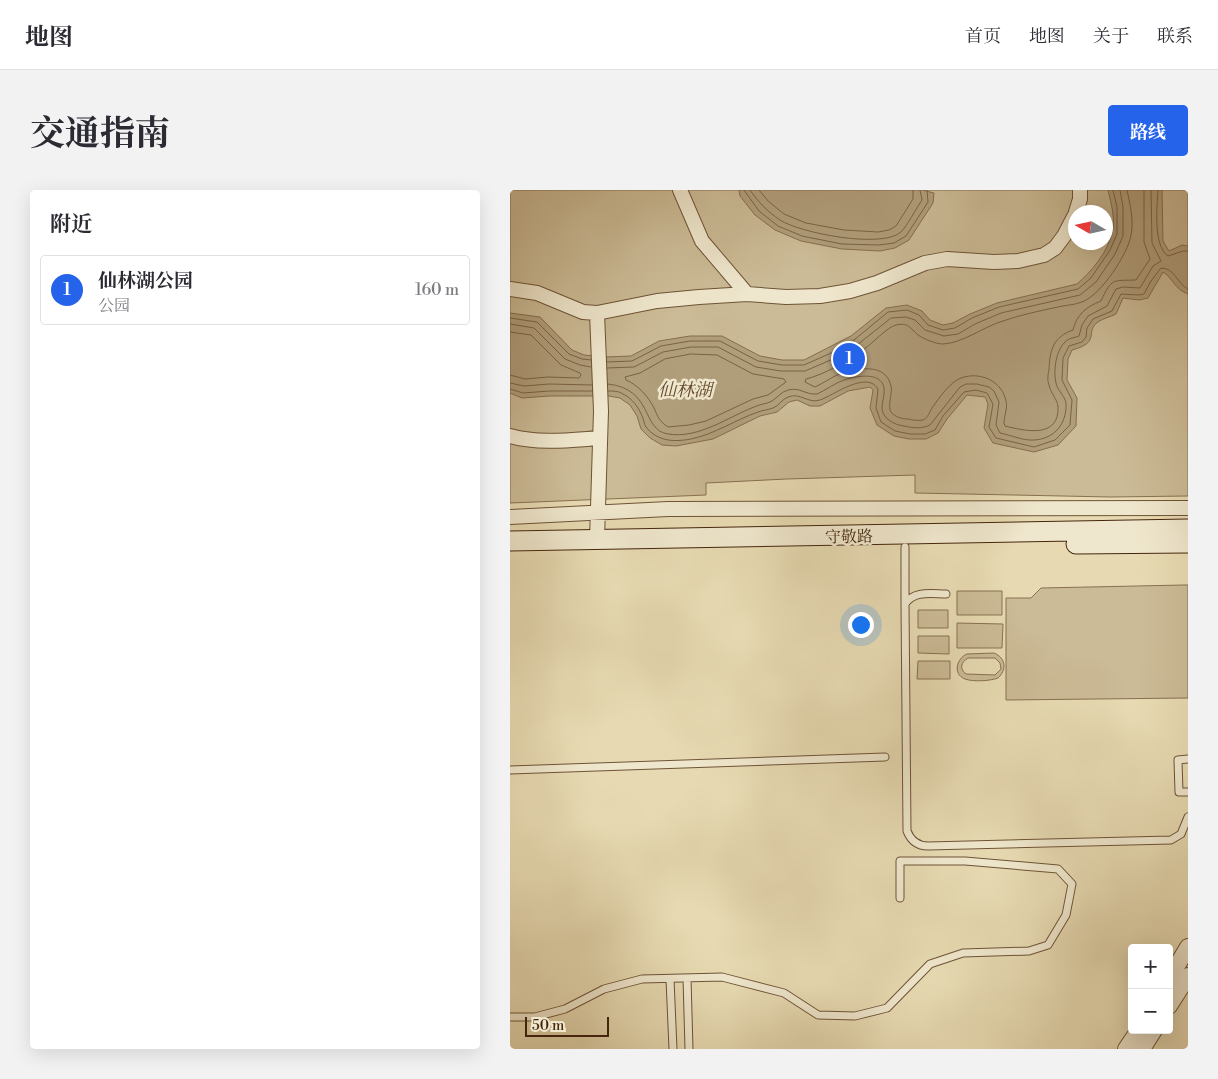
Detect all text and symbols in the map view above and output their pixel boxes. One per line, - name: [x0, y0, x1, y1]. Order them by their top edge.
- text: 地图: [25, 23, 73, 53]
- text: 首页: [965, 25, 1001, 48]
- text: 地图: [1029, 25, 1065, 48]
- text: 关于: [1093, 25, 1129, 48]
- text: 联系: [1157, 25, 1193, 48]
- button: 路线: [1108, 105, 1188, 156]
- text: 交通指南: [30, 113, 170, 156]
- north arrow: [1068, 205, 1113, 250]
- text: 附近: [50, 212, 92, 238]
- text: 仙林湖公园: [98, 269, 193, 293]
- text: 1: [63, 280, 71, 300]
- text: 160 m: [415, 280, 459, 300]
- text: 公园: [98, 296, 130, 316]
- pin: 1: [833, 340, 865, 378]
- water label: 仙林湖: [658, 379, 715, 402]
- street label: 守敬路: [825, 527, 873, 547]
- your location: [848, 612, 874, 638]
- map controls: [1128, 944, 1173, 1034]
- button: +: [1128, 944, 1173, 989]
- button: −: [1128, 989, 1173, 1034]
- scale bar: [525, 1014, 609, 1037]
- text: 50 m: [532, 1017, 564, 1035]

